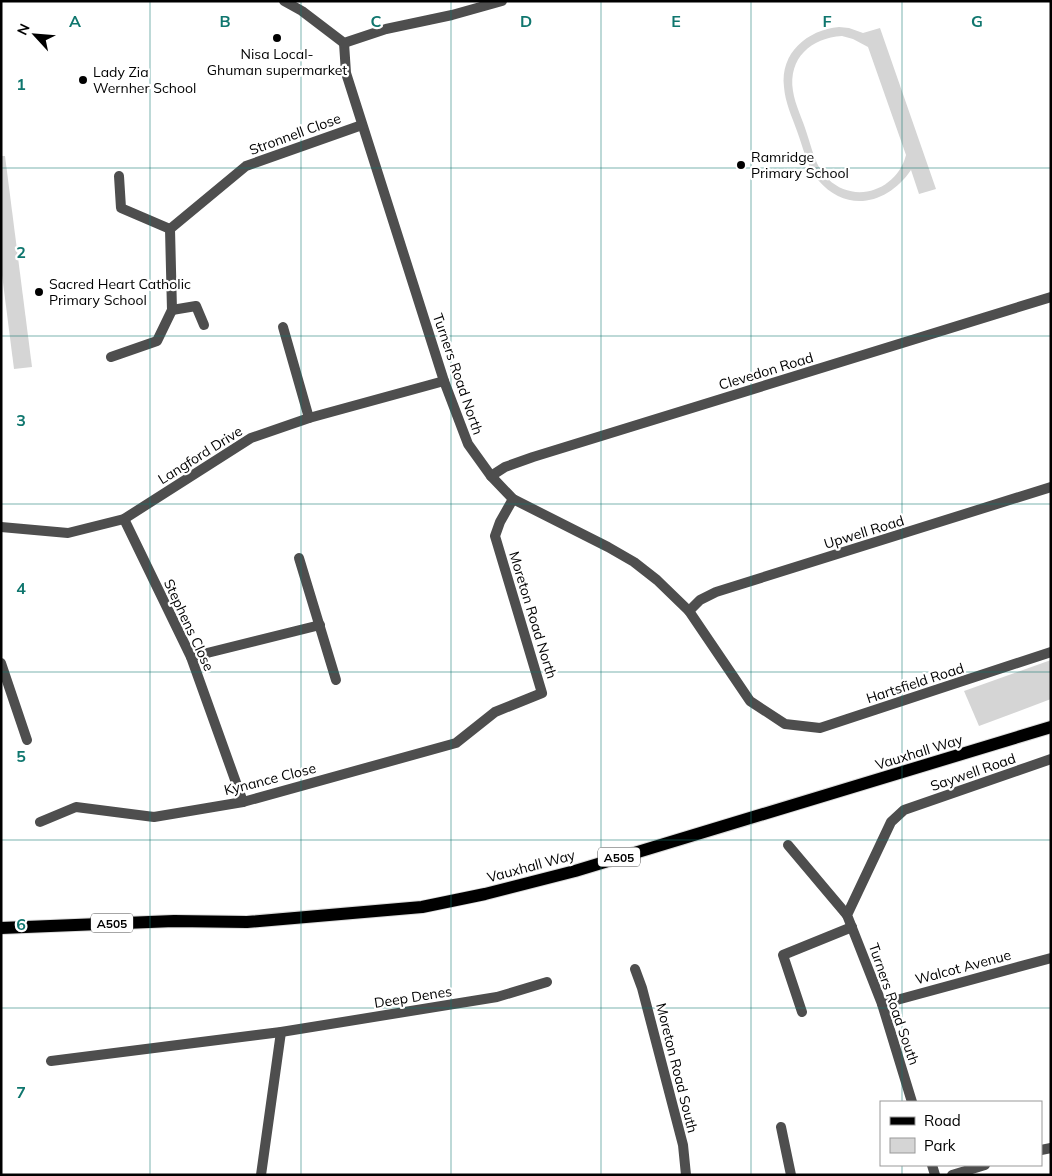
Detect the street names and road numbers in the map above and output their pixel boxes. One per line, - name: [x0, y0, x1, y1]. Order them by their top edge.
- street label: Stronnell Close: [247, 109, 343, 159]
- street label: Turners Road North: [429, 311, 487, 437]
- street label: Clevedon Road: [717, 348, 815, 394]
- street label: Langford Drive: [154, 422, 246, 488]
- street label: Upwell Road: [822, 511, 906, 553]
- street label: Moreton Road North: [505, 549, 561, 681]
- street label: Stephens Close: [160, 576, 218, 674]
- street label: Hartsfield Road: [864, 659, 966, 707]
- street label: Vauxhall Way: [873, 730, 965, 774]
- street label: Saywell Road: [928, 749, 1018, 795]
- street label: Kynance Close: [222, 759, 318, 799]
- street label: Vauxhall Way: [485, 845, 578, 886]
- road number: A505: [598, 848, 640, 866]
- road number: A505: [91, 914, 133, 932]
- street label: Turners Road South: [865, 941, 923, 1067]
- street label: Walcot Avenue: [913, 946, 1013, 988]
- street label: Deep Denes: [373, 982, 453, 1012]
- street label: Moreton Road South: [652, 1001, 702, 1135]

